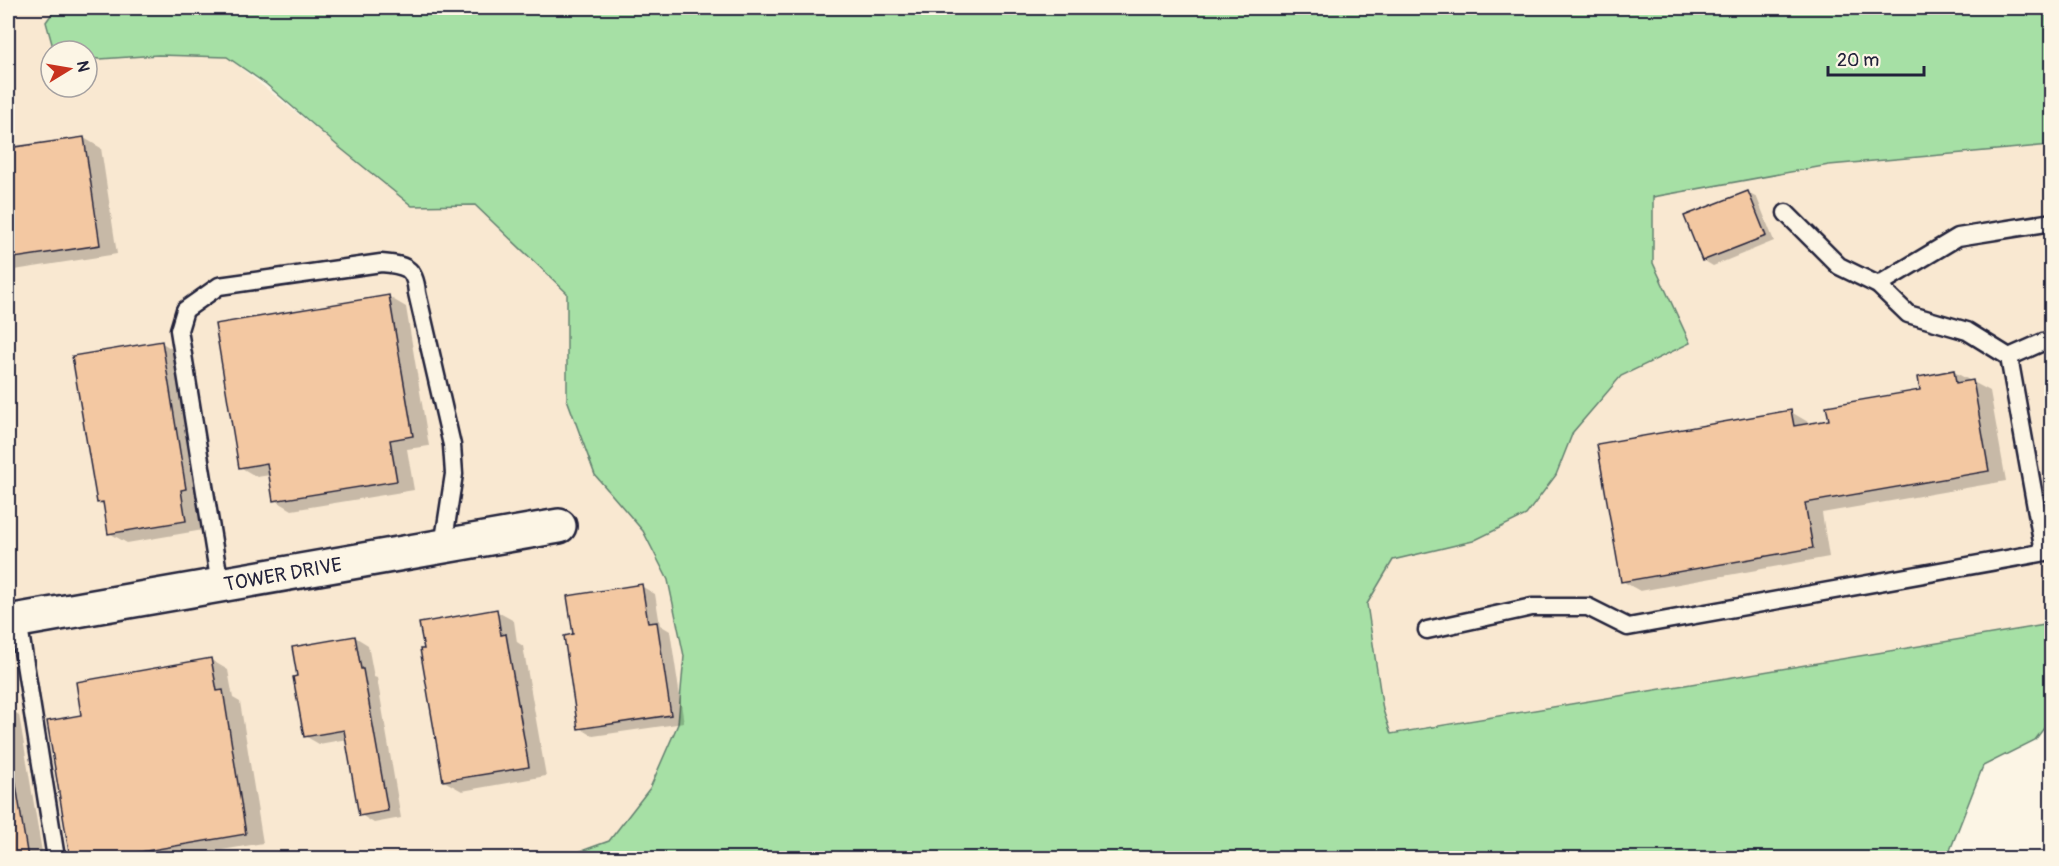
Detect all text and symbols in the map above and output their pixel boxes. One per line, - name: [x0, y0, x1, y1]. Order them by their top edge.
- north arrow: [39, 39, 99, 99]
- scale bar: [1828, 39, 1924, 77]
- text: 20 m: [1837, 49, 1879, 72]
- text: N: [72, 59, 94, 74]
- street label: TOWER DRIVE: [222, 552, 344, 597]

